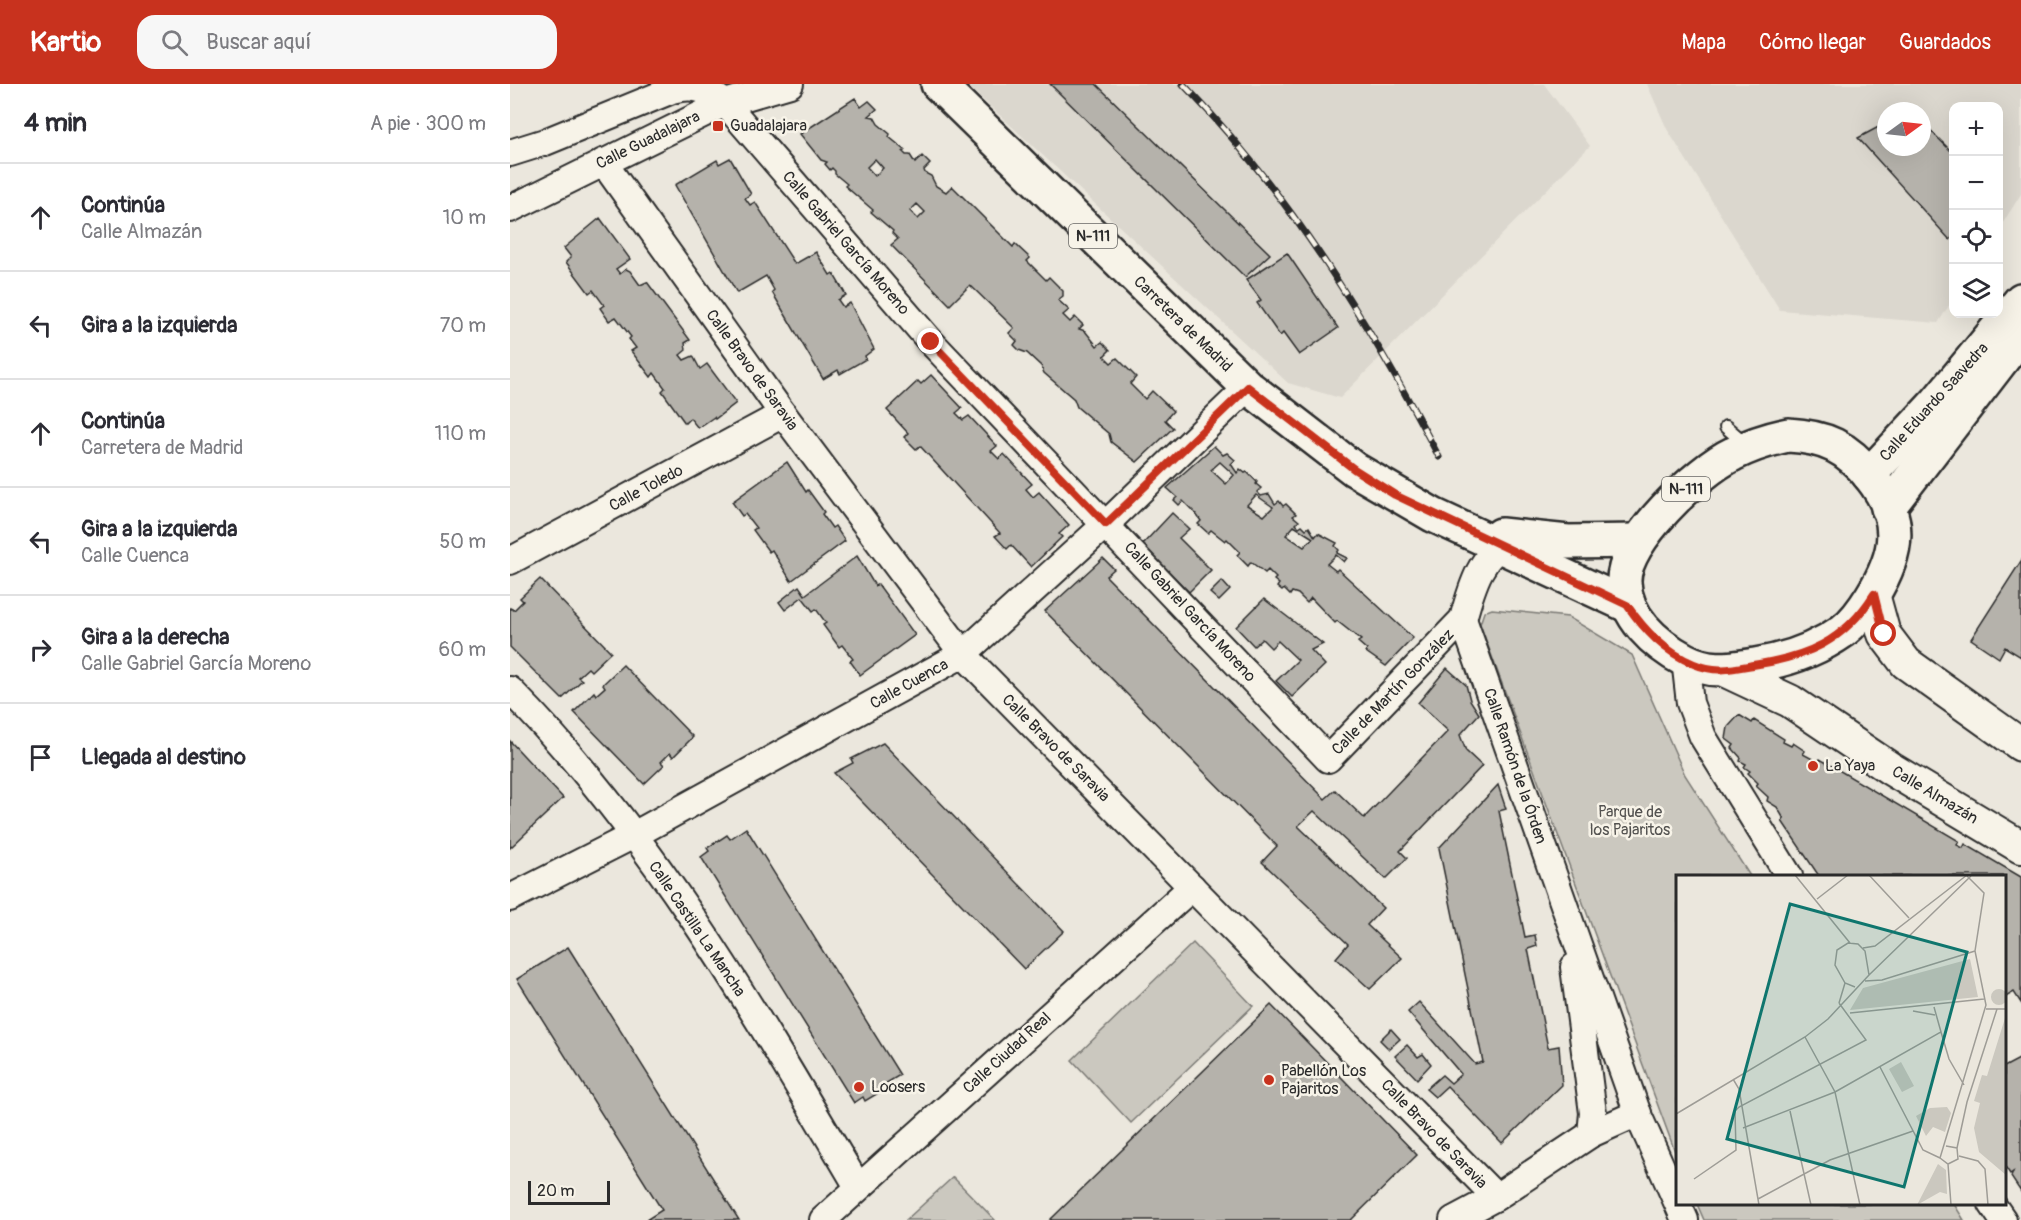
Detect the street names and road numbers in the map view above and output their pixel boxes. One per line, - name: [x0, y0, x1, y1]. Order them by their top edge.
- street label: Calle Guadalajara: [593, 106, 703, 174]
- street label: Calle Gabriel García Moreno: [778, 167, 914, 319]
- road number: N-111: [1069, 224, 1117, 248]
- street label: Carretera de Madrid: [1129, 272, 1237, 376]
- street label: Calle Bravo de Saravia: [701, 306, 803, 434]
- street label: Calle Eduardo Saavedra: [1875, 338, 1993, 466]
- street label: Calle Toledo: [606, 460, 687, 516]
- road number: N-111: [1662, 477, 1710, 501]
- street label: Calle Gabriel García Moreno: [1120, 538, 1260, 686]
- street label: Calle de Martín González: [1328, 625, 1458, 759]
- street label: Calle Cuenca: [866, 654, 952, 714]
- street label: Calle Ramón de la Órden: [1479, 685, 1552, 847]
- street label: Calle Bravo de Saravia: [998, 690, 1114, 806]
- street label: Calle Almazán: [1888, 761, 1982, 829]
- street label: Calle Castilla La Mancha: [644, 857, 750, 1001]
- street label: Calle Ciudad Real: [959, 1008, 1055, 1098]
- street label: Calle Bravo de Saravia: [1377, 1075, 1491, 1193]

